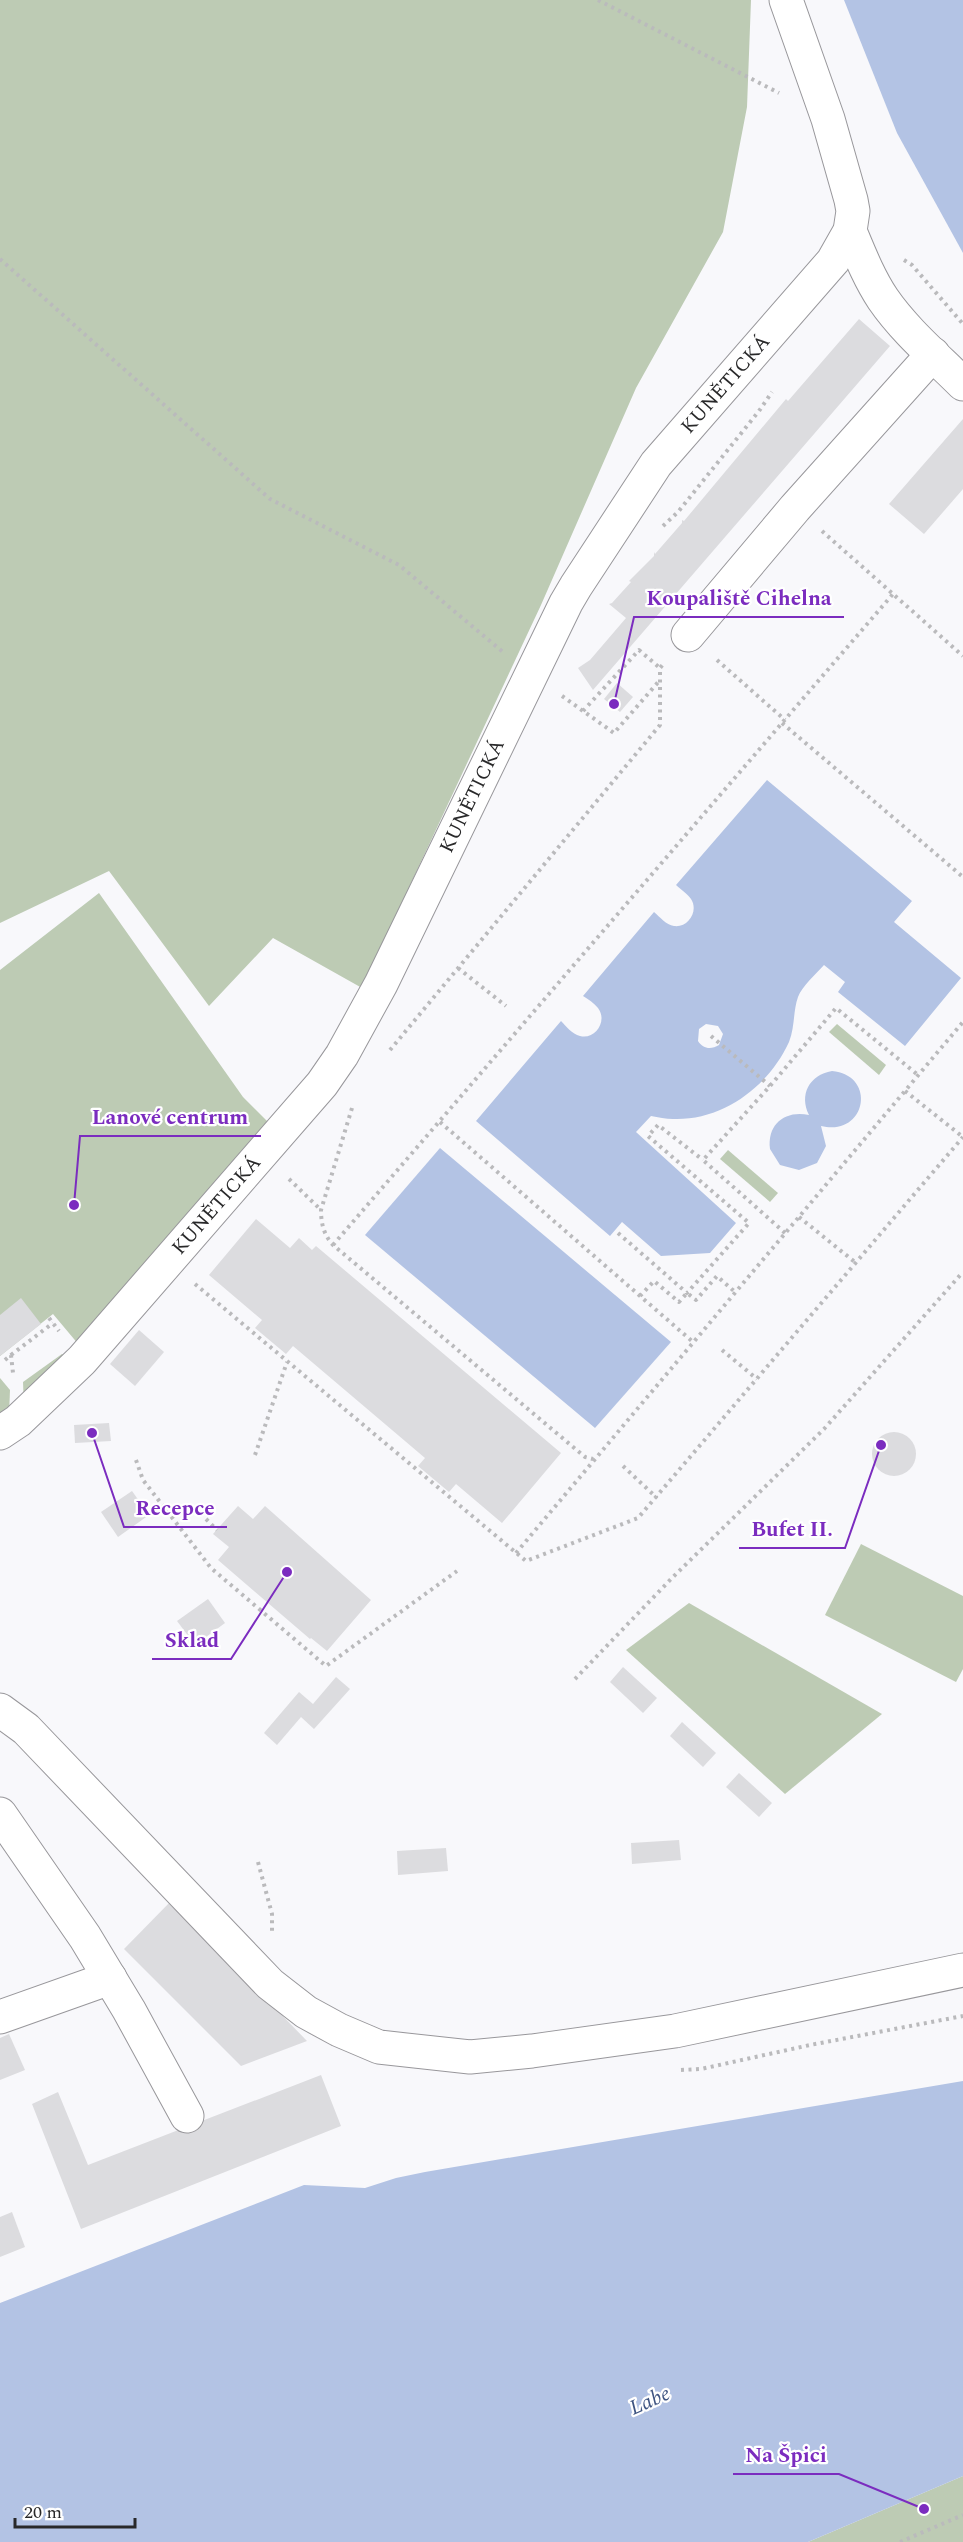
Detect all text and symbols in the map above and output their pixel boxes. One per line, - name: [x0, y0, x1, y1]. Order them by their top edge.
- street label: KUNĚTICKÁ: [674, 328, 777, 441]
- callout: Koupaliště Cihelna: [634, 578, 844, 617]
- text: Koupaliště Cihelna: [646, 583, 832, 615]
- street label: KUNĚTICKÁ: [432, 734, 513, 858]
- callout: Lanové centrum: [80, 1097, 261, 1136]
- text: Lanové centrum: [92, 1102, 248, 1134]
- street label: KUNĚTICKÁ: [165, 1149, 268, 1262]
- callout: Recepce: [124, 1488, 227, 1527]
- text: Recepce: [135, 1493, 215, 1525]
- callout: Bufet II.: [739, 1509, 845, 1548]
- text: Bufet II.: [751, 1514, 833, 1546]
- callout: Sklad: [152, 1620, 231, 1659]
- text: Sklad: [165, 1625, 219, 1657]
- water label: Labe: [624, 2378, 676, 2424]
- callout: Na Špici: [733, 2435, 839, 2474]
- text: Na Špici: [745, 2440, 827, 2472]
- scale bar: [15, 2491, 135, 2529]
- text: 20 m: [24, 2499, 62, 2526]

